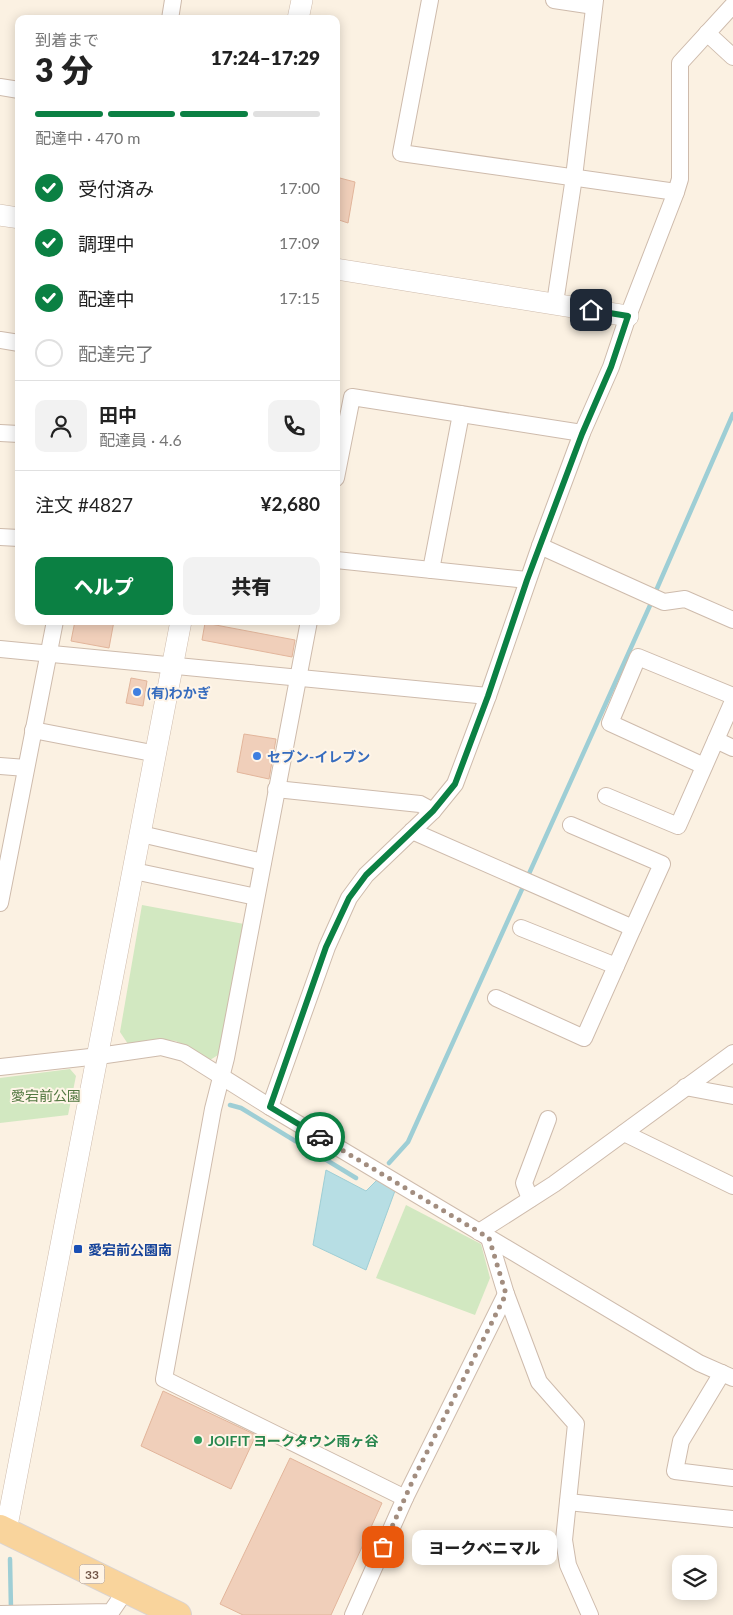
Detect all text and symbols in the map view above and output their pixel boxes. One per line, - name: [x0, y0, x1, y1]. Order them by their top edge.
- text: 到着まで: [35, 30, 99, 49]
- text: 17:24–17:29: [211, 46, 320, 69]
- text: 3 分: [35, 50, 93, 89]
- text: 配達中 · 470 m: [35, 128, 140, 147]
- icon: check: [35, 174, 63, 202]
- text: 受付済み: [78, 177, 154, 200]
- text: 17:00: [279, 178, 320, 197]
- icon: check: [35, 229, 63, 257]
- text: 調理中: [78, 232, 135, 255]
- text: 17:09: [279, 233, 320, 252]
- icon: check: [35, 284, 63, 312]
- text: 配達中: [78, 287, 135, 310]
- text: 17:15: [279, 288, 320, 307]
- pin: [570, 289, 612, 331]
- icon: home: [577, 296, 605, 324]
- text: 配達完了: [78, 342, 154, 365]
- button: person: [35, 400, 87, 452]
- button: phone: [268, 400, 320, 452]
- text: 田中: [99, 403, 137, 426]
- text: 配達員 · 4.6: [99, 430, 182, 449]
- text: ¥2,680: [260, 492, 320, 515]
- text: 注文 #4827: [35, 493, 133, 516]
- button: ヘルプ: [35, 557, 173, 615]
- button: 共有: [183, 557, 320, 615]
- place label: (有)わかぎ: [147, 684, 211, 701]
- marker: (有)わかぎ: [131, 686, 143, 698]
- place label: セブン-イレブン: [267, 748, 370, 765]
- marker: セブン-イレブン: [251, 750, 263, 762]
- park label: 愛宕前公園: [11, 1087, 81, 1104]
- courier: [295, 1112, 345, 1162]
- icon: car: [306, 1123, 334, 1151]
- place label: 愛宕前公園南: [88, 1241, 172, 1258]
- marker: 愛宕前公園南: [72, 1243, 84, 1255]
- place label: JOIFIT ヨークタウン雨ヶ谷: [208, 1432, 379, 1449]
- marker: JOIFIT ヨークタウン雨ヶ谷: [192, 1434, 204, 1446]
- pin: [362, 1526, 404, 1568]
- callout: ヨークベニマル: [413, 1530, 558, 1564]
- icon: bag: [369, 1533, 397, 1561]
- text: ヨークベニマル: [428, 1538, 541, 1557]
- map controls: [672, 1555, 717, 1600]
- button: layers: [672, 1555, 717, 1600]
- road number: 33: [80, 1565, 104, 1584]

